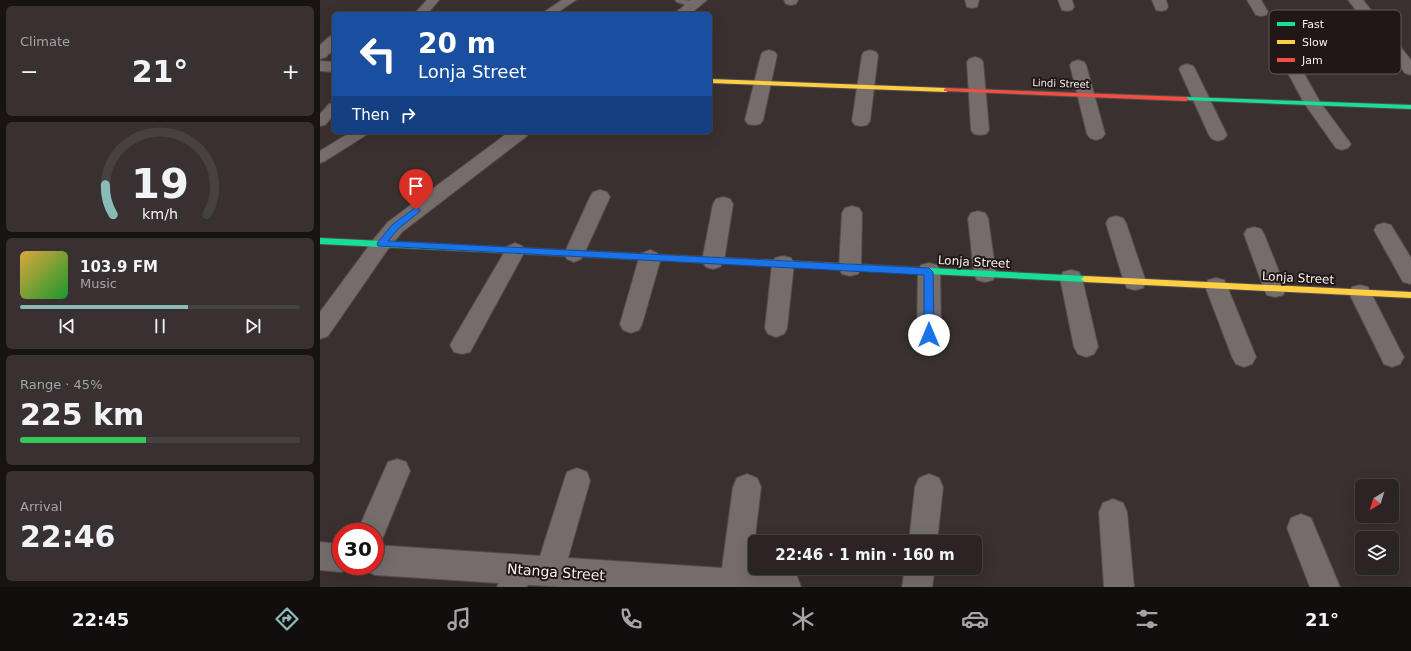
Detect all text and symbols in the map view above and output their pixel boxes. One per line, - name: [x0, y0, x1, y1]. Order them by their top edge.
- legend: [1269, 10, 1401, 74]
- text: Fast: [1302, 18, 1325, 31]
- text: 20 m: [418, 27, 496, 60]
- icon: left: [352, 28, 404, 80]
- text: Climate: [20, 34, 70, 49]
- text: Slow: [1302, 36, 1328, 49]
- text: 21°: [132, 54, 188, 89]
- text: Jam: [1301, 54, 1323, 67]
- text: −: [20, 59, 38, 84]
- text: +: [282, 59, 300, 84]
- text: Lonja Street: [418, 61, 527, 82]
- street label: Lindi Street: [1032, 77, 1090, 90]
- icon: right: [397, 104, 419, 126]
- text: Then: [352, 106, 389, 124]
- text: 19: [131, 159, 189, 208]
- pin: [399, 169, 433, 210]
- icon: arrive: [405, 175, 427, 197]
- text: km/h: [142, 206, 178, 222]
- street label: Lonja Street: [937, 253, 1011, 271]
- text: 103.9 FM: [80, 258, 158, 276]
- street label: Lonja Street: [1261, 269, 1335, 287]
- text: Music: [80, 276, 117, 291]
- position arrow: [908, 314, 950, 356]
- icon: previous: [56, 315, 78, 337]
- icon: pause: [149, 315, 171, 337]
- icon: next: [242, 315, 264, 337]
- text: Range · 45%: [20, 377, 103, 392]
- text: 225 km: [20, 397, 144, 432]
- north arrow: [1355, 479, 1399, 523]
- map controls: [1355, 479, 1399, 575]
- text: Arrival: [20, 499, 62, 514]
- text: 22:46: [20, 519, 116, 554]
- speed limit sign: 30: [332, 523, 384, 575]
- button: layers: [1355, 531, 1399, 575]
- text: 22:46 · 1 min · 160 m: [775, 546, 955, 564]
- street label: Ntanga Street: [507, 561, 606, 583]
- icon: directions: [273, 605, 301, 633]
- icon: music: [445, 605, 473, 633]
- icon: phone: [617, 605, 645, 633]
- icon: climate: [789, 605, 817, 633]
- icon: car: [961, 605, 989, 633]
- icon: filters: [1133, 605, 1161, 633]
- text: 22:45: [72, 609, 129, 630]
- text: 21°: [1305, 609, 1339, 630]

